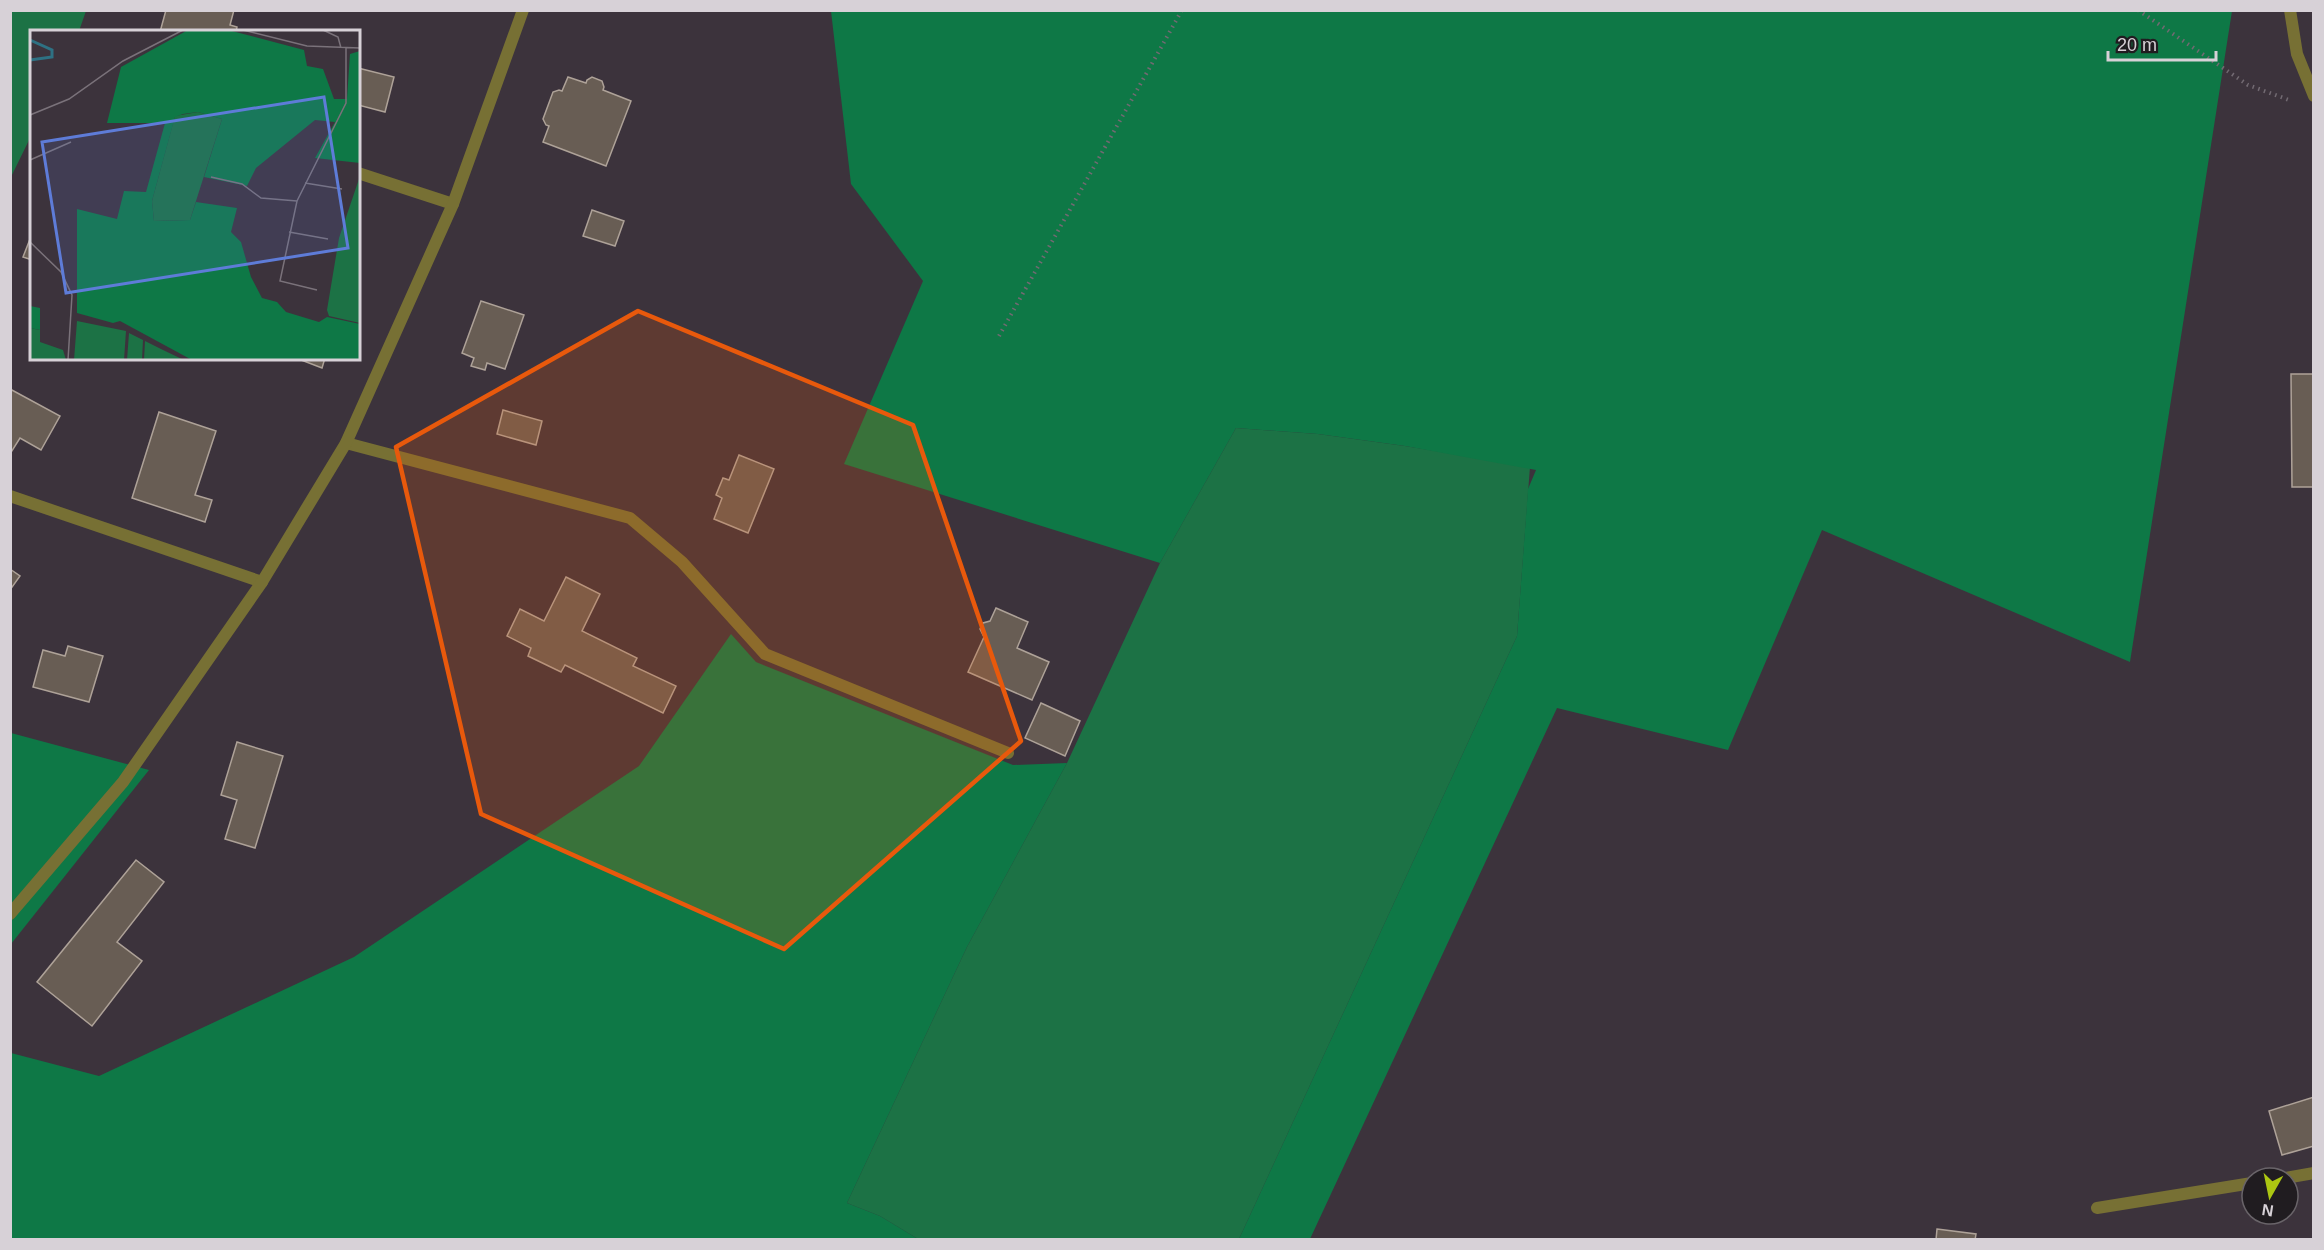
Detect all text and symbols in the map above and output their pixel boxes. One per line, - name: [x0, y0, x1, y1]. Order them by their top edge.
- scale bar: [2108, 24, 2216, 62]
- inset map: [30, 30, 360, 360]
- text: 20 m: [2117, 35, 2157, 55]
- north arrow: [2240, 1166, 2300, 1226]
- text: N: [2261, 1201, 2275, 1220]

